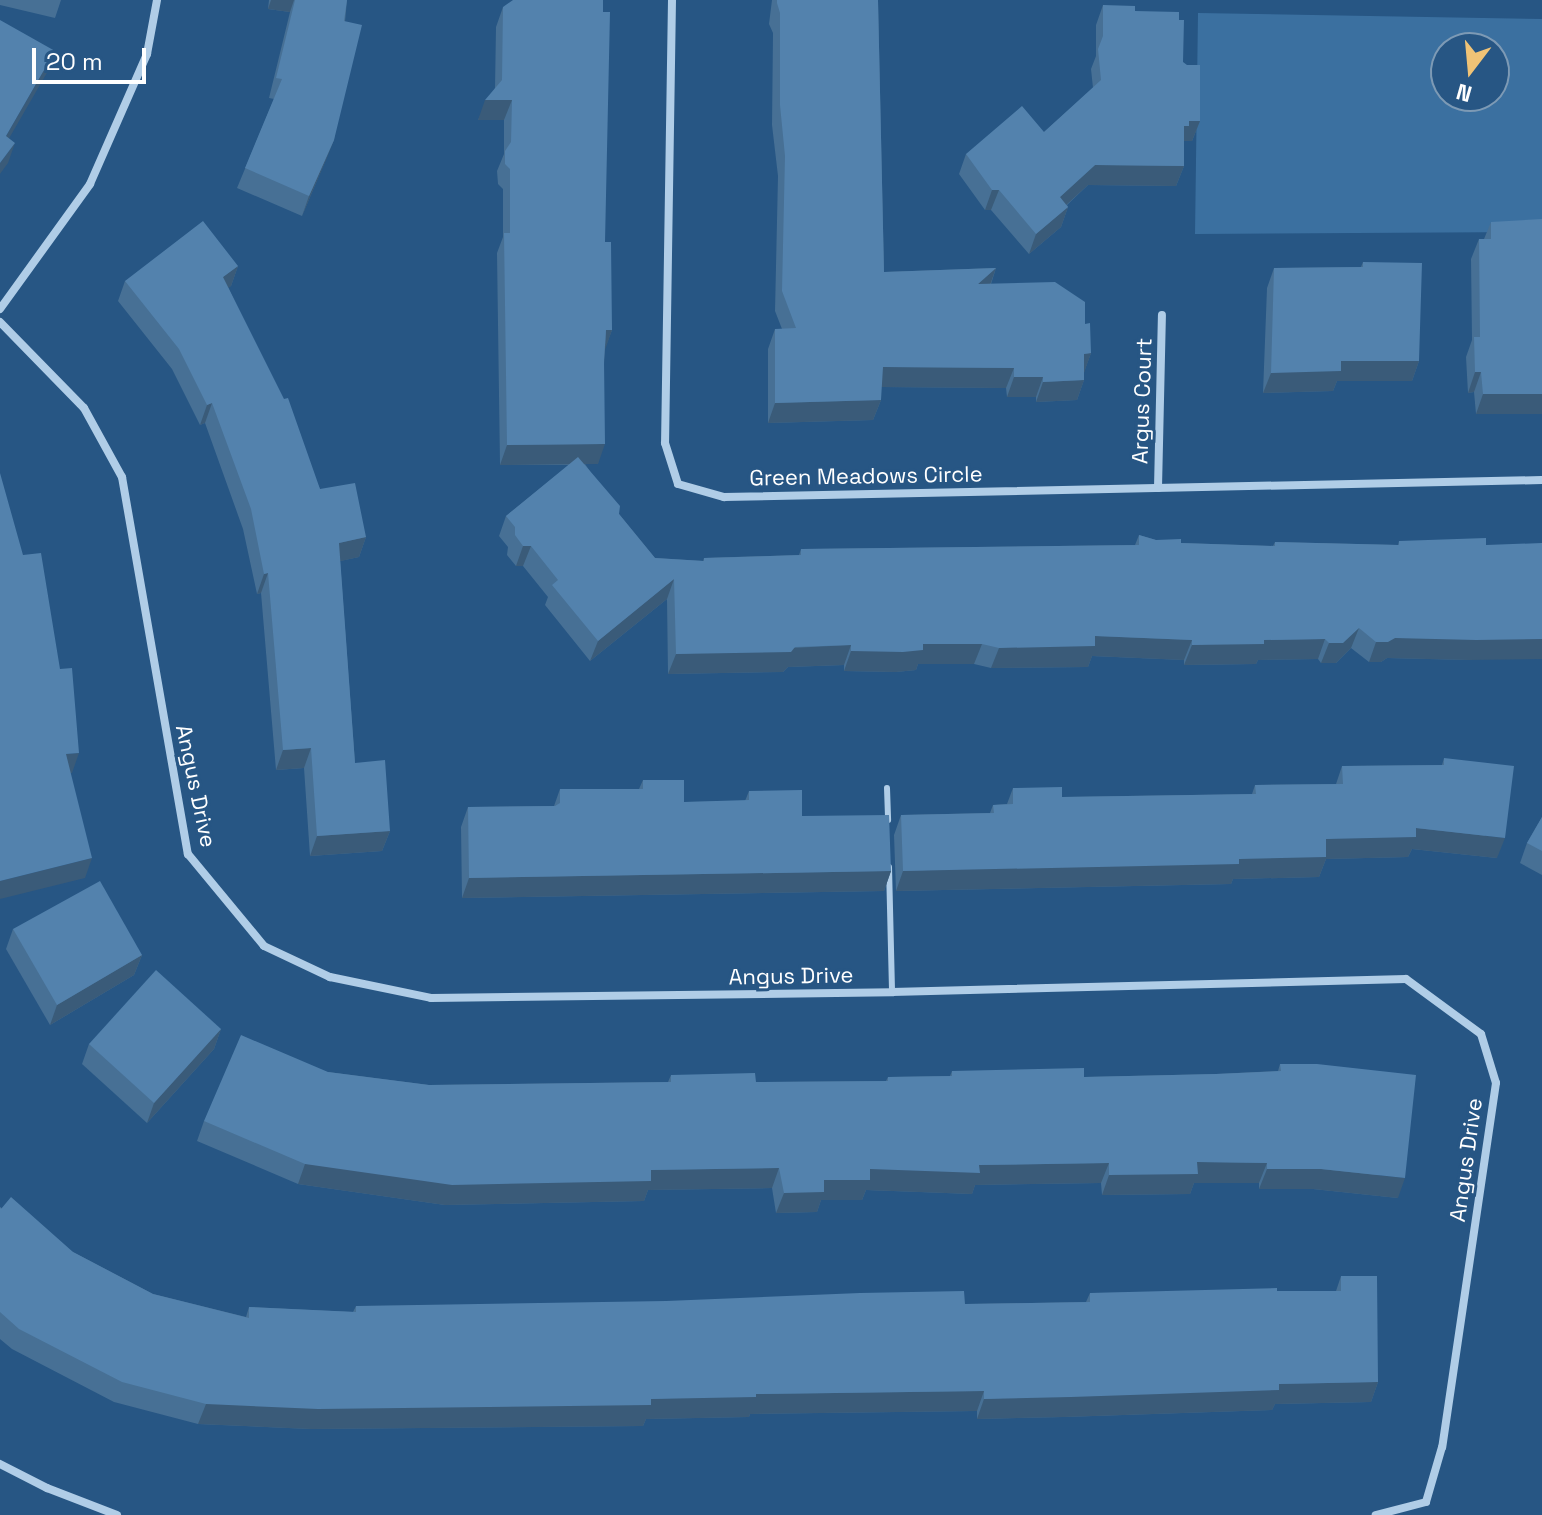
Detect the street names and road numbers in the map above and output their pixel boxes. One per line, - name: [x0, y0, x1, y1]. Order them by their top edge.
- street label: Argus Court: [1127, 337, 1157, 465]
- street label: Green Meadows Circle: [749, 461, 983, 491]
- street label: Angus Drive: [170, 722, 222, 850]
- street label: Angus Drive: [728, 962, 854, 990]
- street label: Angus Drive: [1444, 1096, 1488, 1224]

